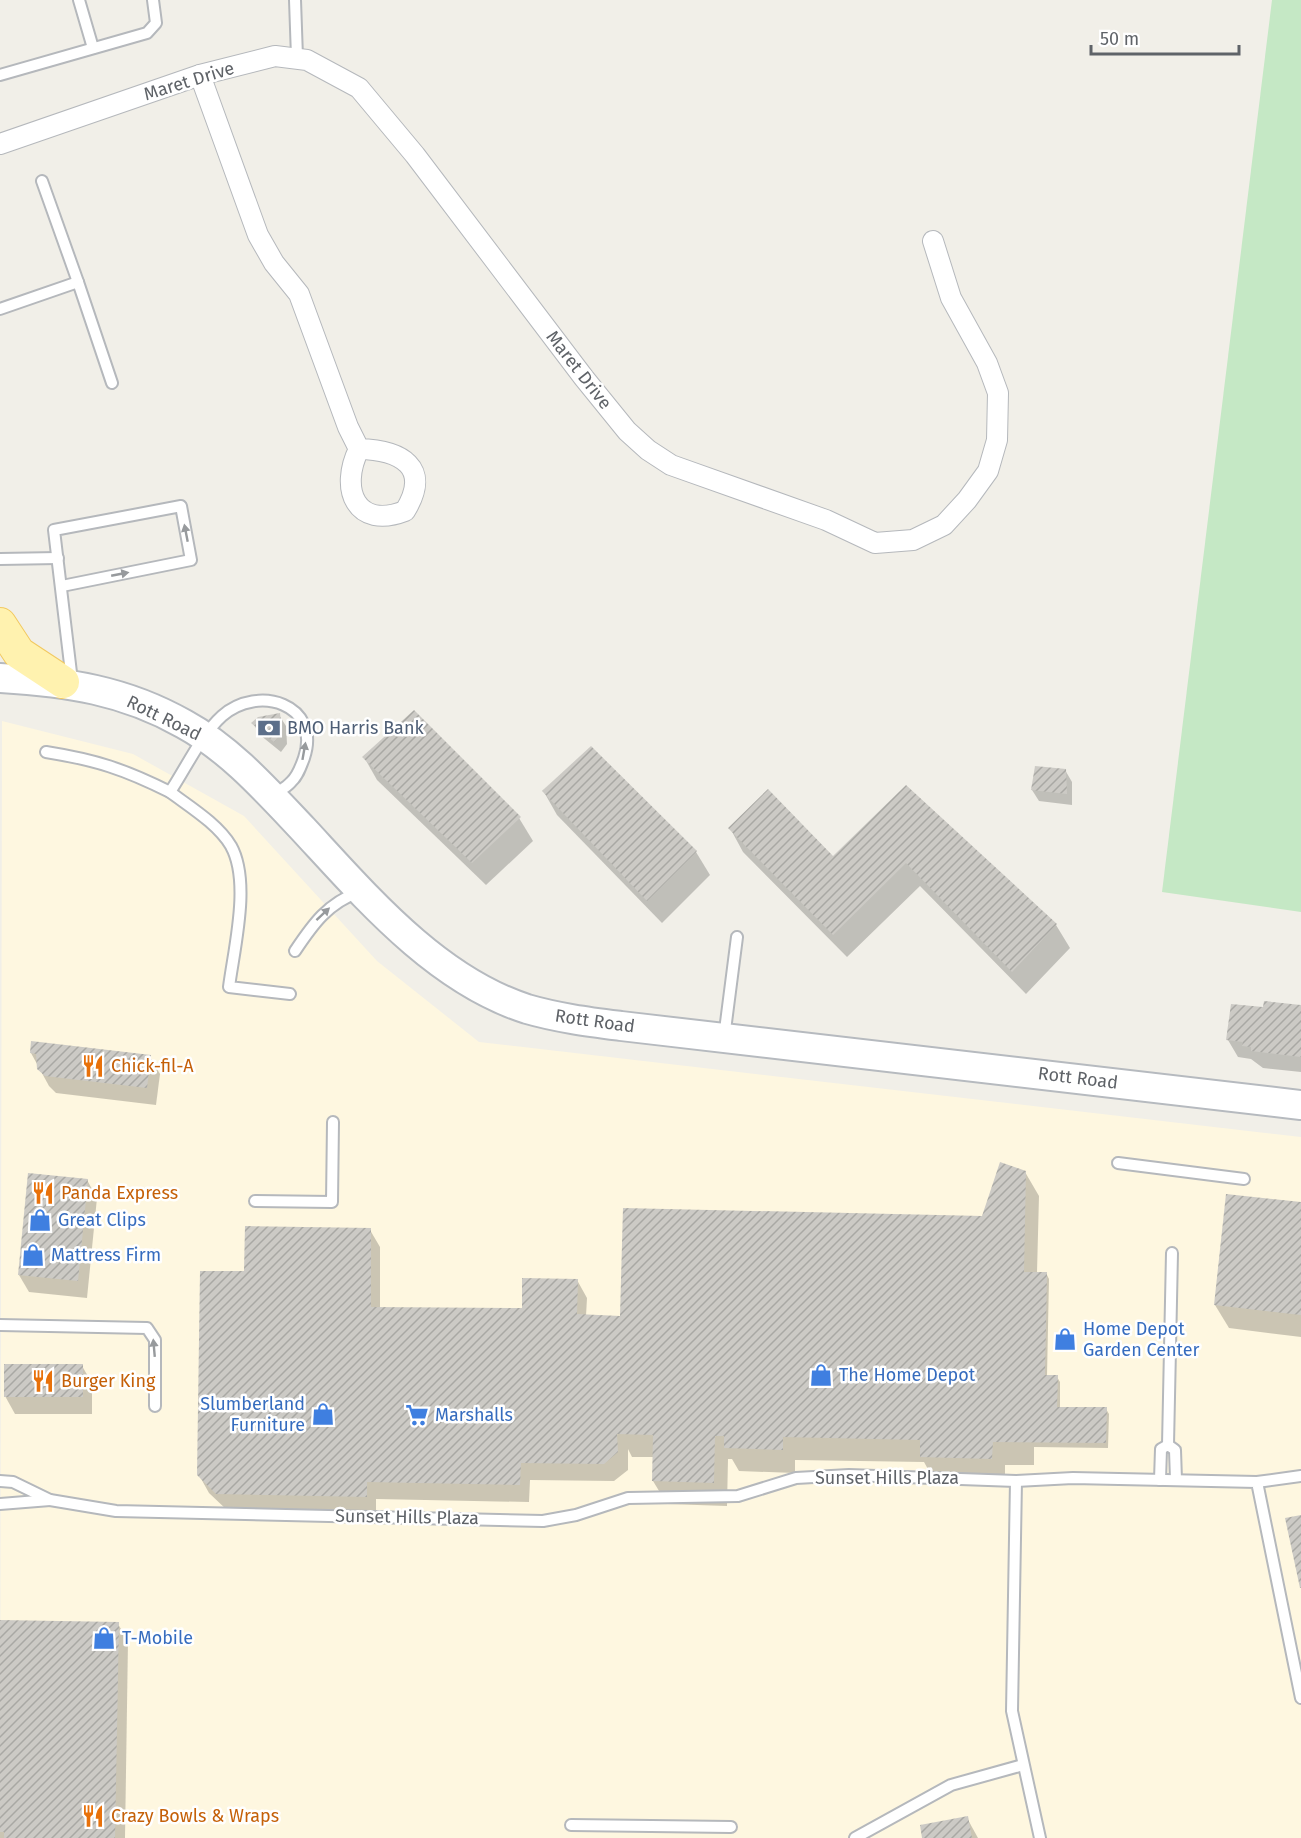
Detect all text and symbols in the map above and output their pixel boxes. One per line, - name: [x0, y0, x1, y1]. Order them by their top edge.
- scale bar: [1091, 18, 1240, 56]
- text: 50 m: [1100, 28, 1139, 50]
- street label: Maret Drive: [141, 57, 237, 105]
- street label: Maret Drive: [542, 326, 616, 414]
- one-way arrow: [181, 523, 190, 542]
- one-way arrow: [110, 569, 129, 578]
- street label: Rott Road: [123, 690, 205, 746]
- bank icon: BMO Harris Bank: [256, 715, 282, 741]
- place label: BMO Harris Bank: [287, 717, 424, 739]
- one-way arrow: [300, 741, 309, 760]
- one-way arrow: [316, 907, 331, 921]
- street label: Rott Road: [554, 1005, 636, 1037]
- restaurant icon: Chick-fil-A: [80, 1053, 106, 1079]
- place label: Chick-fil-A: [111, 1055, 194, 1077]
- street label: Rott Road: [1037, 1062, 1119, 1094]
- restaurant icon: Panda Express: [30, 1180, 56, 1206]
- place label: Panda Express: [61, 1182, 178, 1204]
- shop icon: Great Clips: [27, 1207, 53, 1233]
- place label: Great Clips: [58, 1209, 146, 1231]
- shop icon: Mattress Firm: [20, 1242, 46, 1268]
- place label: Mattress Firm: [51, 1244, 161, 1266]
- place label: Home Depot Garden Center: [1083, 1318, 1200, 1361]
- shop icon: Home Depot Garden Center: [1052, 1326, 1078, 1352]
- one-way arrow: [149, 1338, 159, 1357]
- shop icon: The Home Depot: [808, 1362, 834, 1388]
- place label: The Home Depot: [839, 1364, 976, 1386]
- restaurant icon: Burger King: [30, 1368, 56, 1394]
- place label: Burger King: [61, 1370, 156, 1392]
- place label: Slumberland Furniture: [200, 1393, 305, 1436]
- shop icon: Slumberland Furniture: [310, 1401, 336, 1427]
- supermarket icon: Marshalls: [404, 1402, 430, 1428]
- place label: Marshalls: [435, 1404, 513, 1426]
- street label: Sunset Hills Plaza: [815, 1467, 959, 1489]
- street label: Sunset Hills Plaza: [335, 1505, 479, 1529]
- shop icon: T-Mobile: [91, 1625, 117, 1651]
- place label: T-Mobile: [122, 1627, 193, 1649]
- restaurant icon: Crazy Bowls & Wraps: [80, 1803, 106, 1829]
- place label: Crazy Bowls & Wraps: [111, 1805, 279, 1827]

